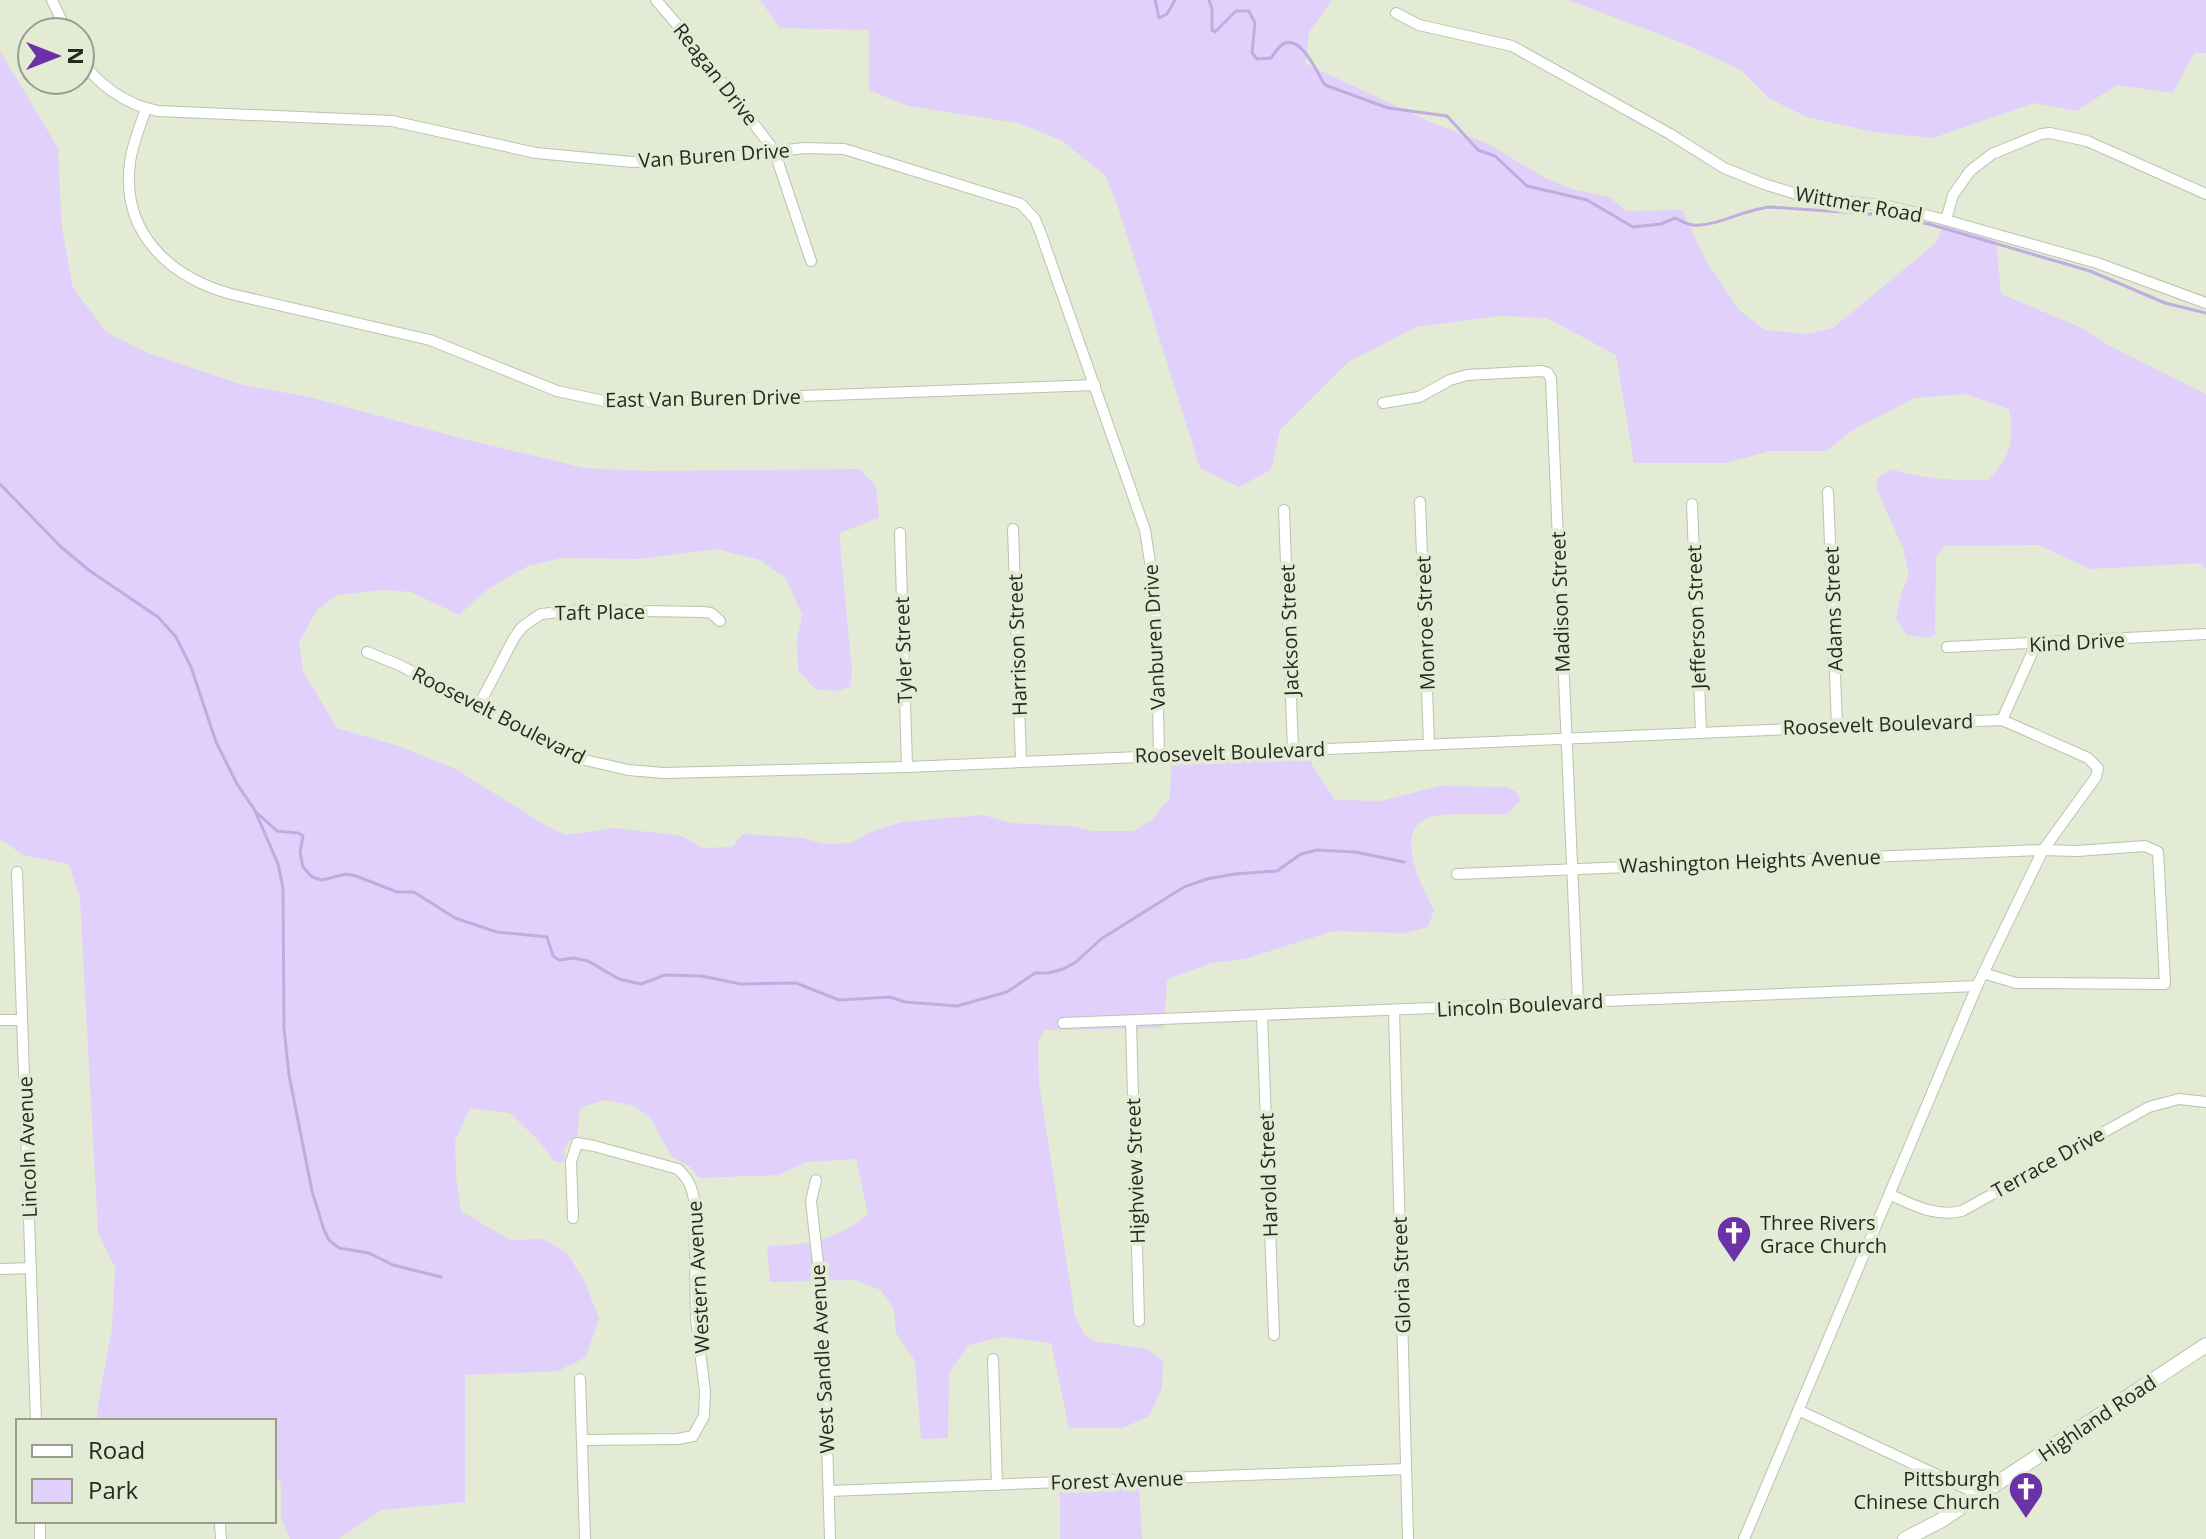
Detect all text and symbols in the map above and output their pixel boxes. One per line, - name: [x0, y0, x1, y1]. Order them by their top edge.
- north arrow: [16, 16, 96, 96]
- street label: Reagan Drive: [667, 17, 765, 131]
- text: N: [62, 47, 92, 65]
- street label: Van Buren Drive: [637, 136, 791, 174]
- street label: Wittmer Road: [1793, 180, 1925, 228]
- street label: East Van Buren Drive: [605, 383, 801, 413]
- street label: Madison Street: [1544, 531, 1576, 673]
- street label: Jefferson Street: [1680, 544, 1712, 692]
- street label: Adams Street: [1817, 546, 1849, 672]
- street label: Monroe Street: [1409, 555, 1441, 691]
- street label: Vanburen Drive: [1137, 564, 1171, 710]
- street label: Jackson Street: [1273, 564, 1305, 698]
- street label: Harrison Street: [1001, 574, 1033, 716]
- street label: Tyler Street: [888, 596, 918, 704]
- street label: Taft Place: [555, 598, 645, 626]
- street label: Kind Drive: [2028, 626, 2126, 658]
- street label: Roosevelt Boulevard: [408, 660, 590, 770]
- street label: Roosevelt Boulevard: [1782, 707, 1974, 741]
- street label: Roosevelt Boulevard: [1134, 735, 1326, 769]
- street label: Washington Heights Avenue: [1619, 843, 1881, 879]
- street label: Lincoln Boulevard: [1436, 987, 1604, 1023]
- street label: Lincoln Avenue: [11, 1076, 43, 1218]
- street label: Highview Street: [1119, 1098, 1151, 1244]
- street label: Harold Street: [1252, 1112, 1284, 1238]
- street label: Terrace Drive: [1987, 1120, 2109, 1204]
- street label: Western Avenue: [681, 1200, 715, 1354]
- place label: Three Rivers Grace Church: [1760, 1209, 1887, 1259]
- church icon: Three Rivers Grace Church: [1715, 1214, 1753, 1264]
- street label: Gloria Street: [1385, 1216, 1417, 1334]
- street label: West Sandle Avenue: [804, 1264, 840, 1454]
- street label: Highland Road: [2033, 1369, 2161, 1467]
- legend: [16, 1419, 276, 1523]
- text: Road: [88, 1433, 145, 1466]
- street label: Forest Avenue: [1050, 1464, 1184, 1496]
- place label: Pittsburgh Chinese Church: [1853, 1465, 2000, 1515]
- church icon: Pittsburgh Chinese Church: [2007, 1470, 2045, 1520]
- text: Park: [88, 1473, 139, 1506]

